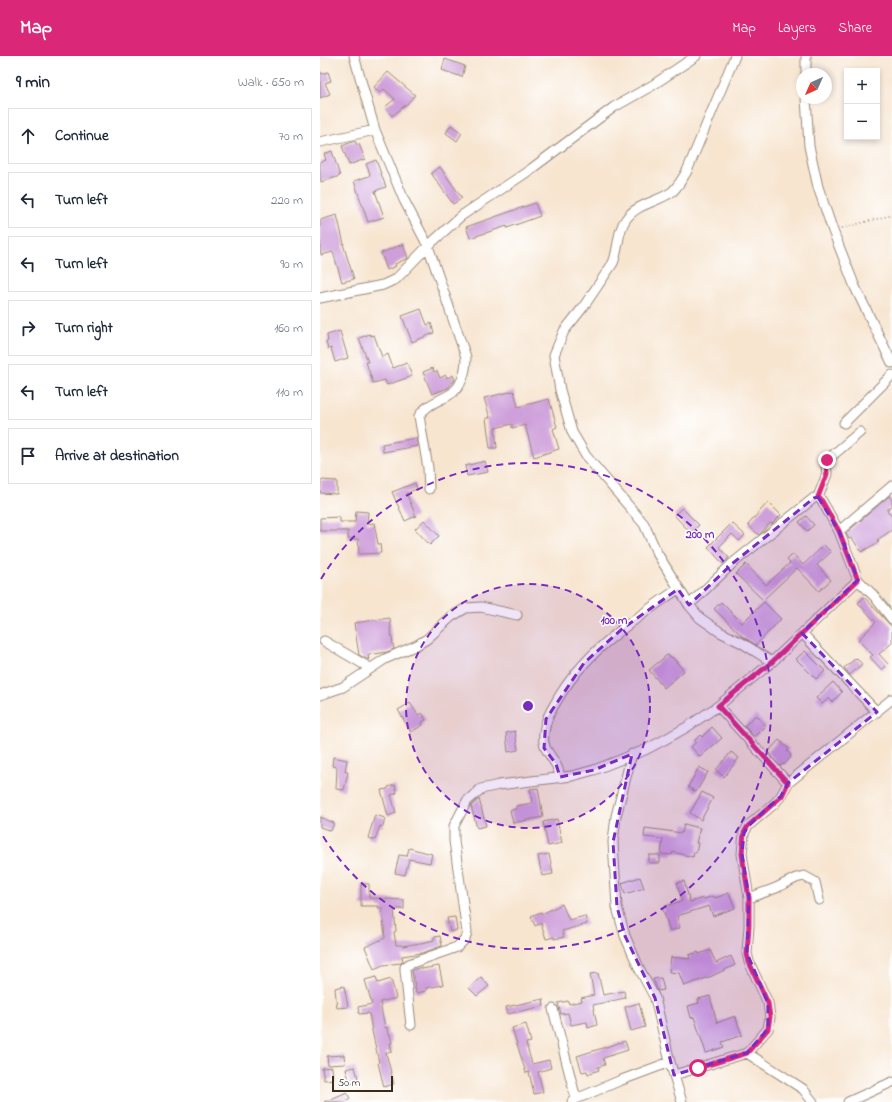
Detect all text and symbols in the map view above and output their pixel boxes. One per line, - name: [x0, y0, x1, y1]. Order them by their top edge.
- text: Map: [20, 15, 52, 42]
- text: Map: [732, 18, 756, 39]
- text: Layers: [778, 18, 816, 39]
- text: Share: [838, 18, 872, 39]
- north arrow: [796, 68, 832, 104]
- map controls: [844, 68, 880, 140]
- button: +: [844, 68, 880, 104]
- text: 9 min: [16, 70, 50, 95]
- text: Walk · 650 m: [238, 73, 304, 92]
- button: −: [844, 104, 880, 140]
- icon: ahead: [17, 125, 39, 147]
- text: Continue: [55, 125, 109, 147]
- text: 70 m: [279, 127, 303, 146]
- icon: left: [17, 189, 39, 211]
- text: Turn left: [55, 189, 108, 211]
- text: 220 m: [271, 191, 303, 210]
- icon: left: [17, 253, 39, 275]
- text: Turn left: [55, 253, 108, 275]
- text: 90 m: [280, 255, 303, 274]
- icon: right: [17, 317, 39, 339]
- text: Turn right: [55, 317, 113, 339]
- text: 160 m: [274, 319, 303, 338]
- icon: left: [17, 381, 39, 403]
- text: Turn left: [55, 381, 108, 403]
- text: 110 m: [276, 383, 303, 402]
- icon: arrive: [17, 445, 39, 467]
- text: Arrive at destination: [55, 445, 179, 467]
- route end: [818, 451, 836, 469]
- text: 200 m: [685, 526, 715, 544]
- text: 100 m: [601, 612, 628, 630]
- centre of rings: [521, 699, 535, 713]
- route start: [689, 1059, 707, 1077]
- scale bar: [332, 1074, 393, 1093]
- text: 50 m: [338, 1075, 360, 1091]

